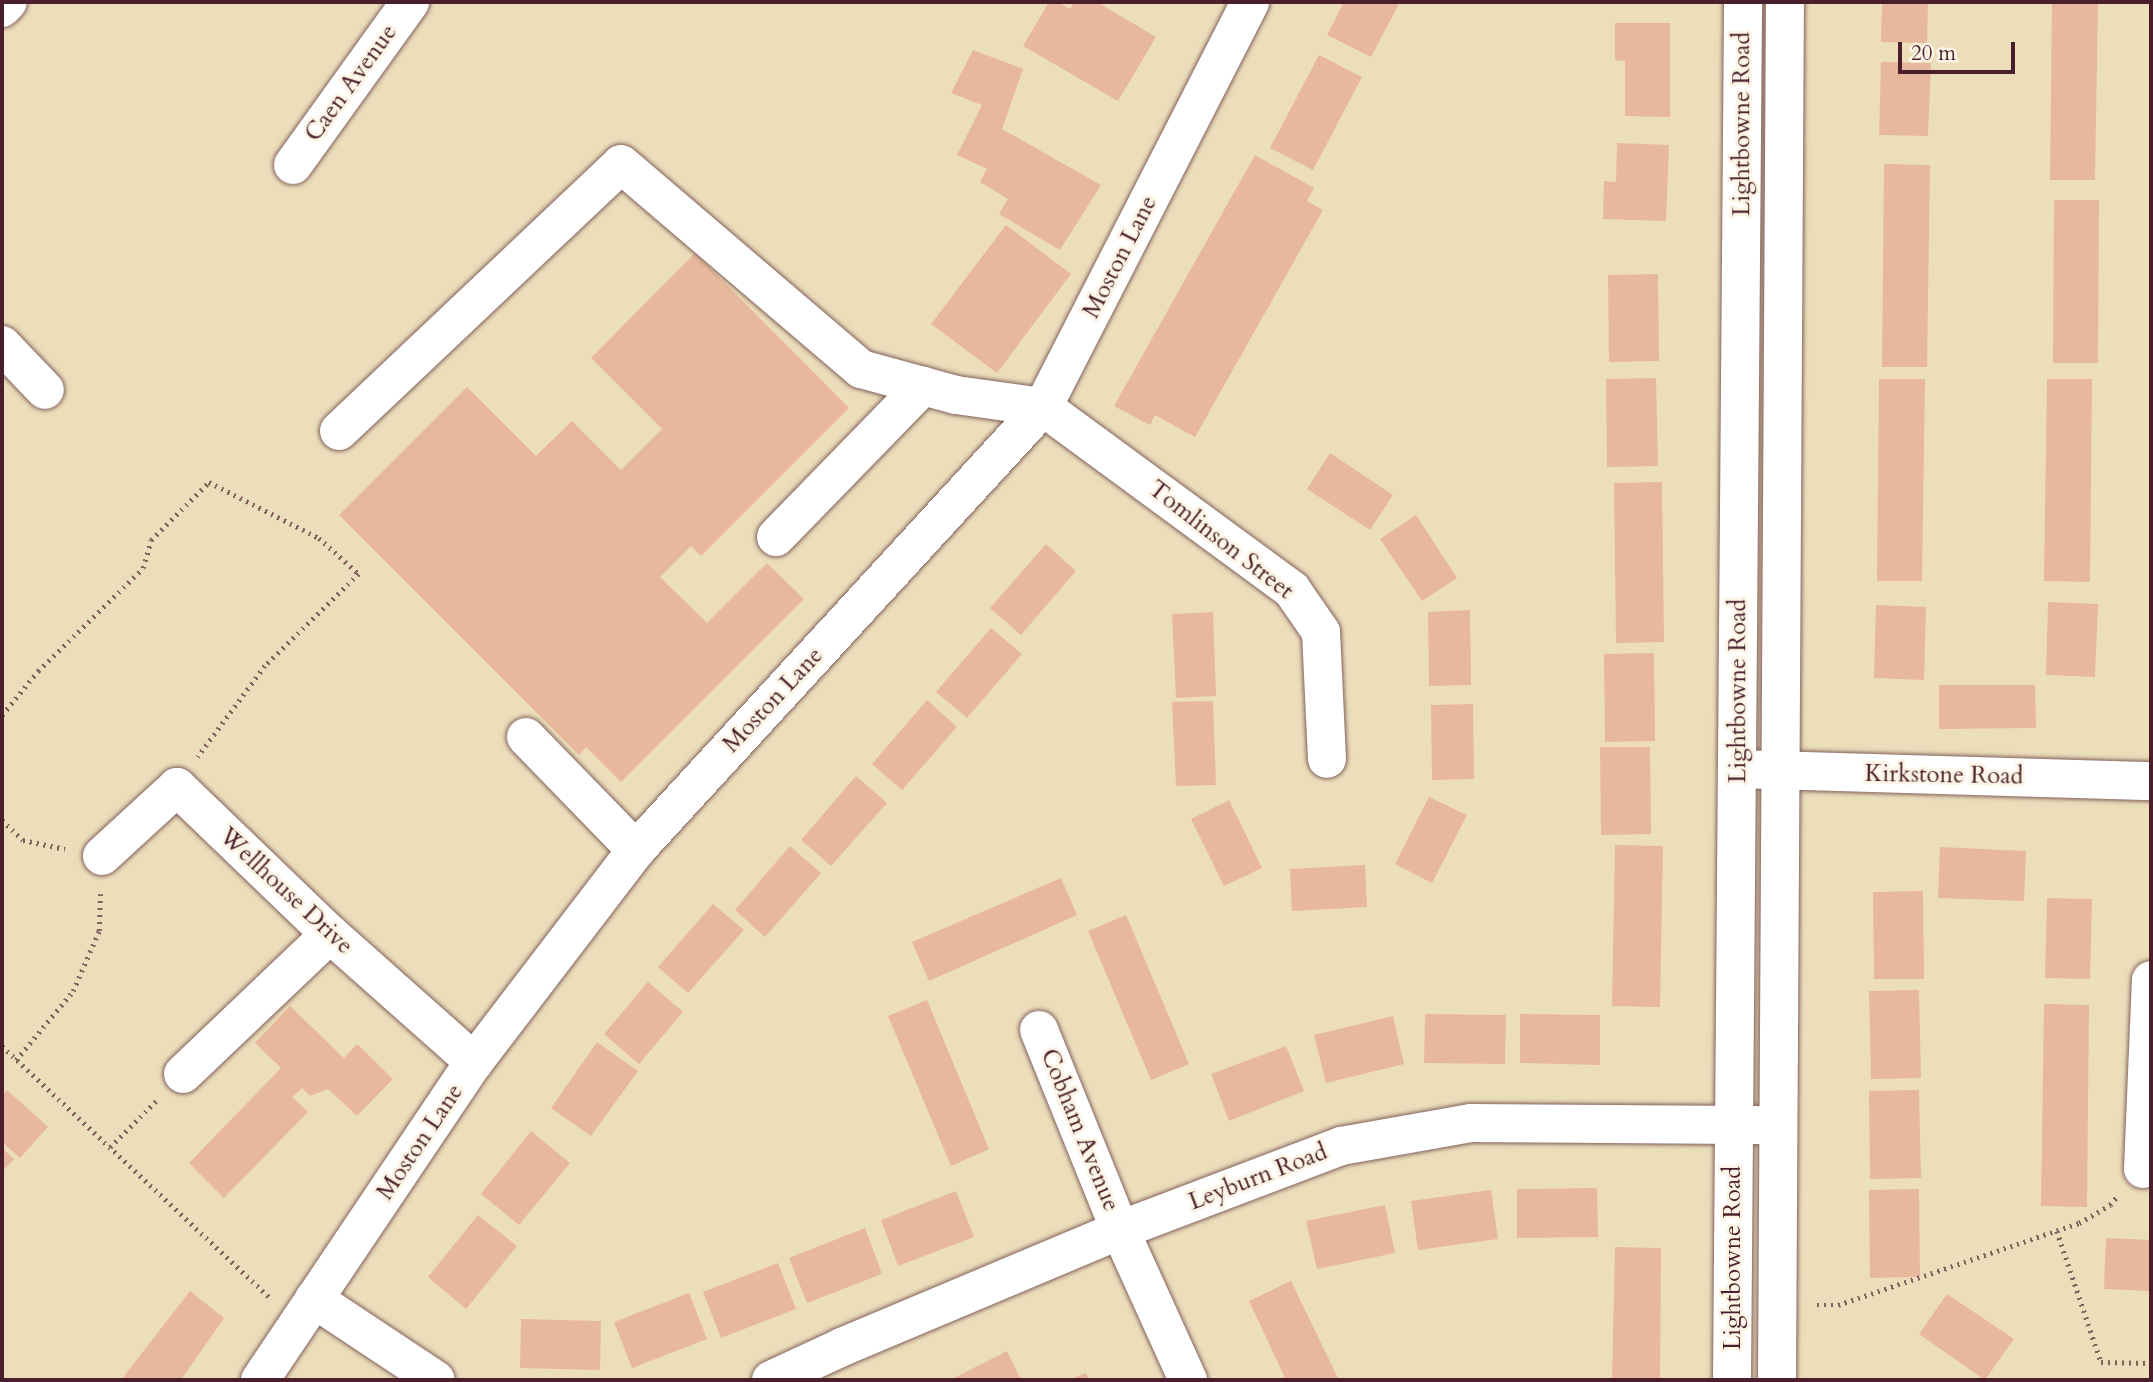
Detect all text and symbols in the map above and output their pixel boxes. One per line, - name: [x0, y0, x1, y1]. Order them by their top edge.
- street label: Caen Avenue: [299, 19, 403, 147]
- scale bar: [1901, 28, 2018, 72]
- street label: Lightbowne Road: [1728, 32, 1756, 216]
- text: 20 m: [1911, 39, 1956, 68]
- street label: Moston Lane: [1077, 191, 1163, 323]
- street label: Tomlinson Street: [1143, 474, 1299, 606]
- street label: Lightbowne Road: [1724, 599, 1752, 783]
- street label: Moston Lane: [717, 641, 829, 759]
- street label: Kirkstone Road: [1865, 759, 2023, 791]
- street label: Wellhouse Drive: [213, 822, 359, 960]
- street label: Cobham Avenue: [1034, 1045, 1126, 1215]
- street label: Moston Lane: [371, 1079, 469, 1205]
- street label: Leyburn Road: [1185, 1137, 1331, 1217]
- street label: Lightbowne Road: [1719, 1166, 1747, 1350]

